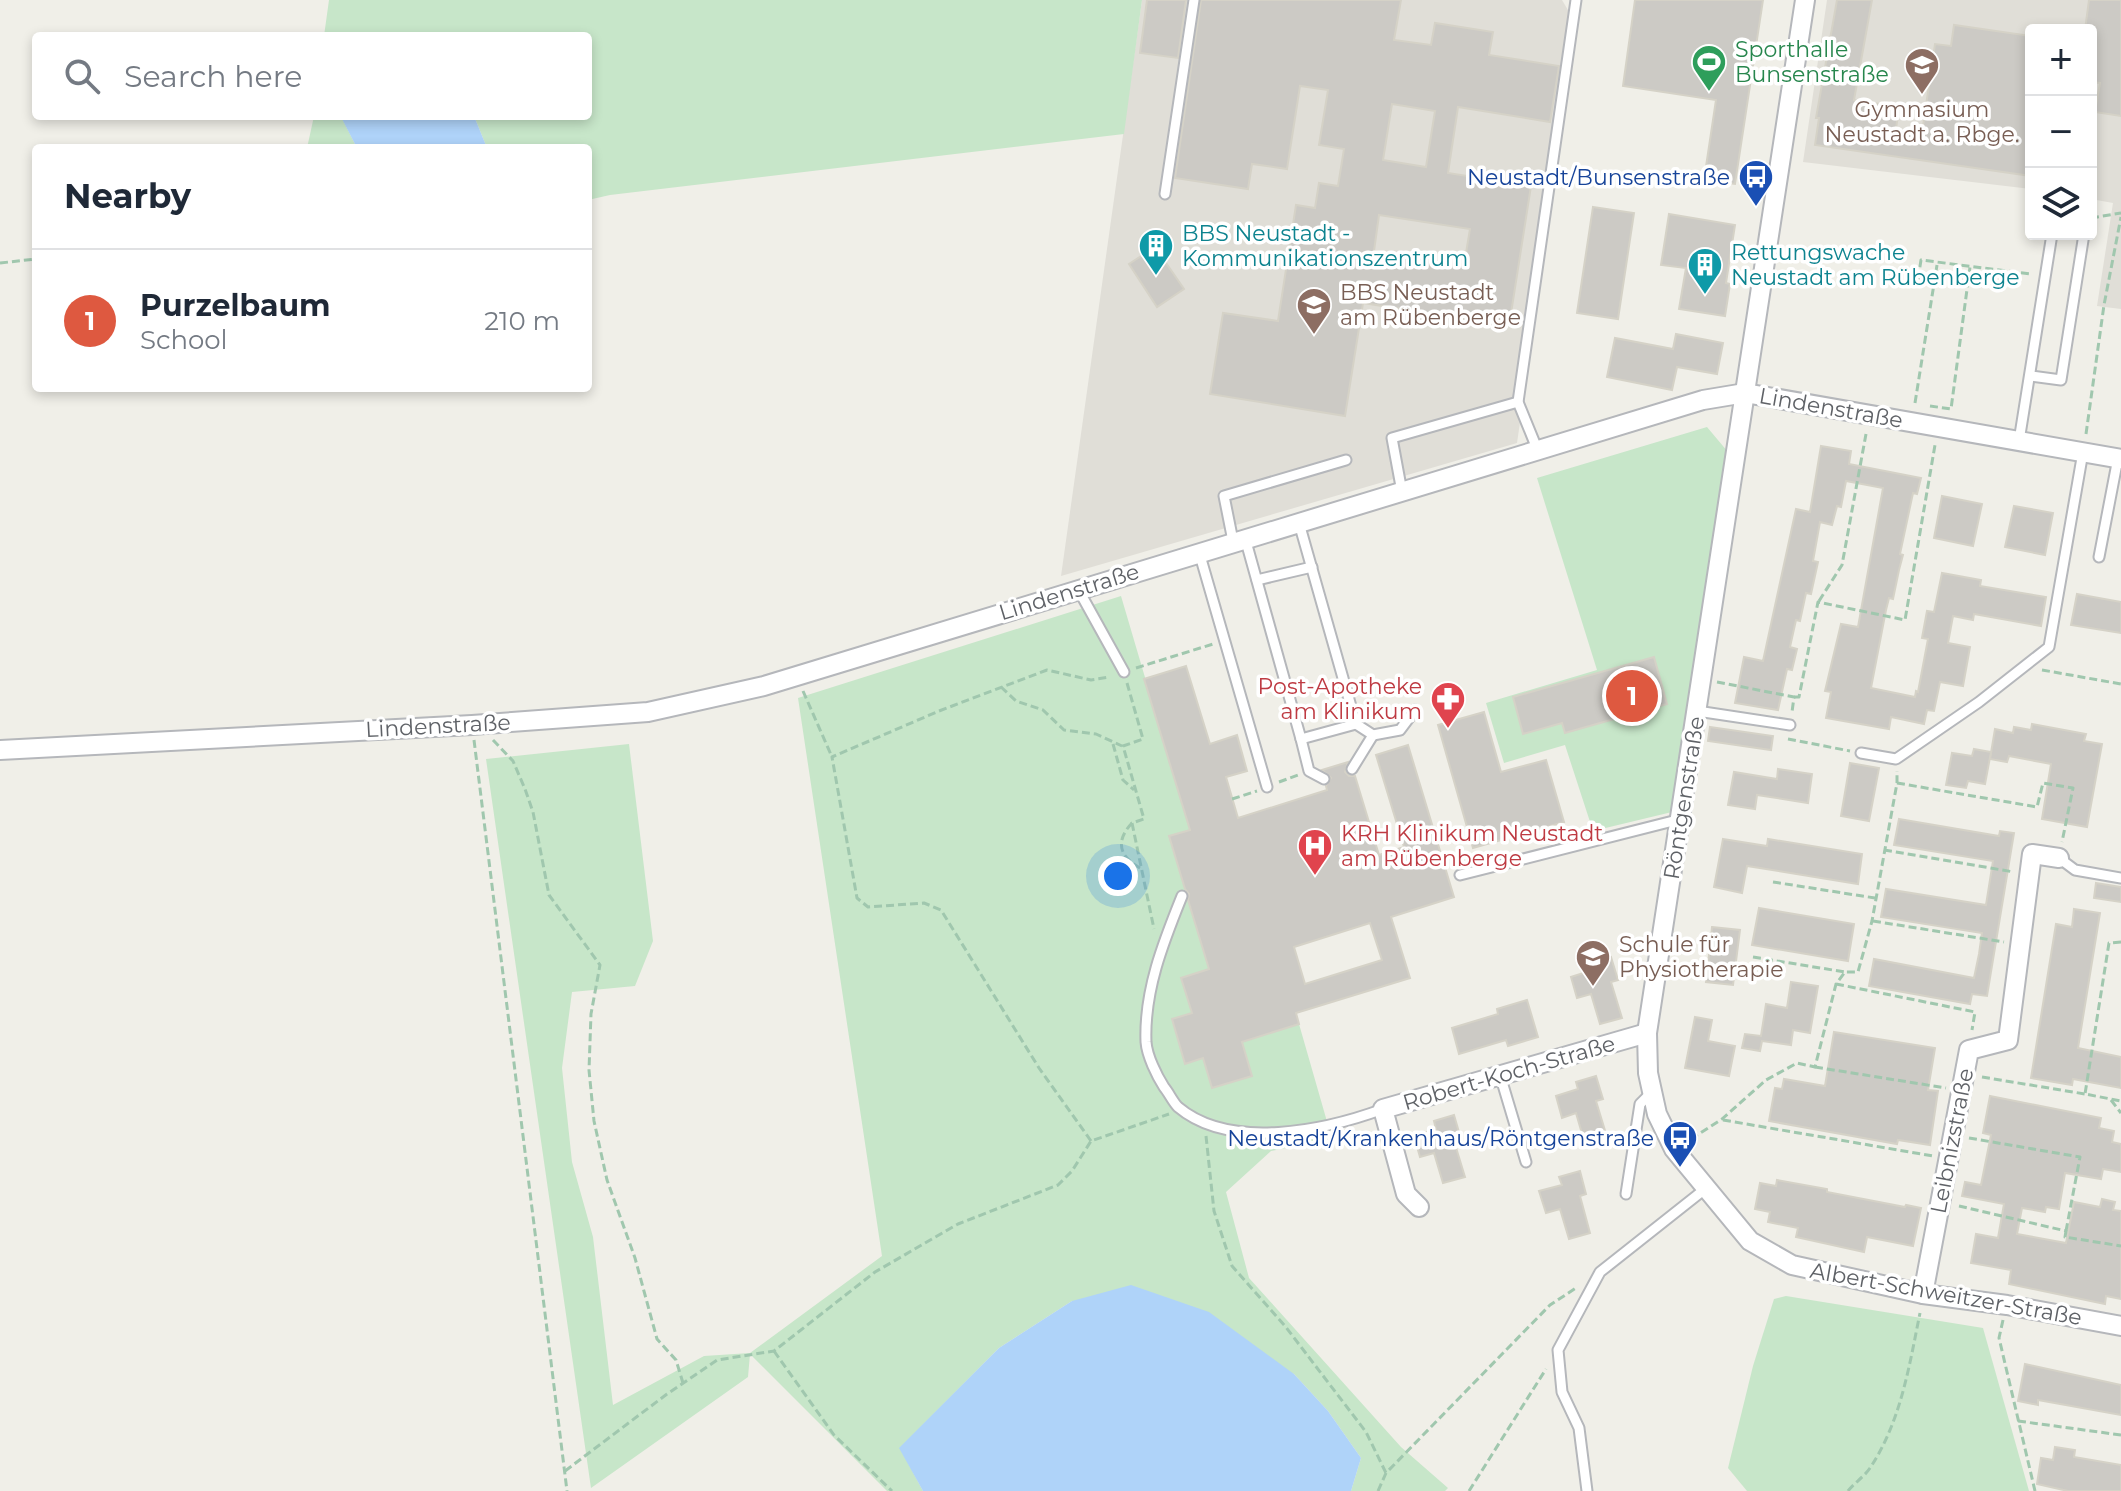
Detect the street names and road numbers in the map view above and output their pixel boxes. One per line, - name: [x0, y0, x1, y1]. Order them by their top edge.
- street label: Lindenstraße: [1757, 382, 1905, 434]
- street label: Lindenstraße: [996, 558, 1142, 626]
- street label: Lindenstraße: [365, 709, 511, 743]
- street label: Röntgenstraße: [1658, 714, 1710, 882]
- street label: Robert-Koch-Straße: [1400, 1030, 1618, 1116]
- street label: Leibnizstraße: [1925, 1066, 1979, 1216]
- street label: Albert-Schweitzer-Straße: [1808, 1257, 2084, 1331]

